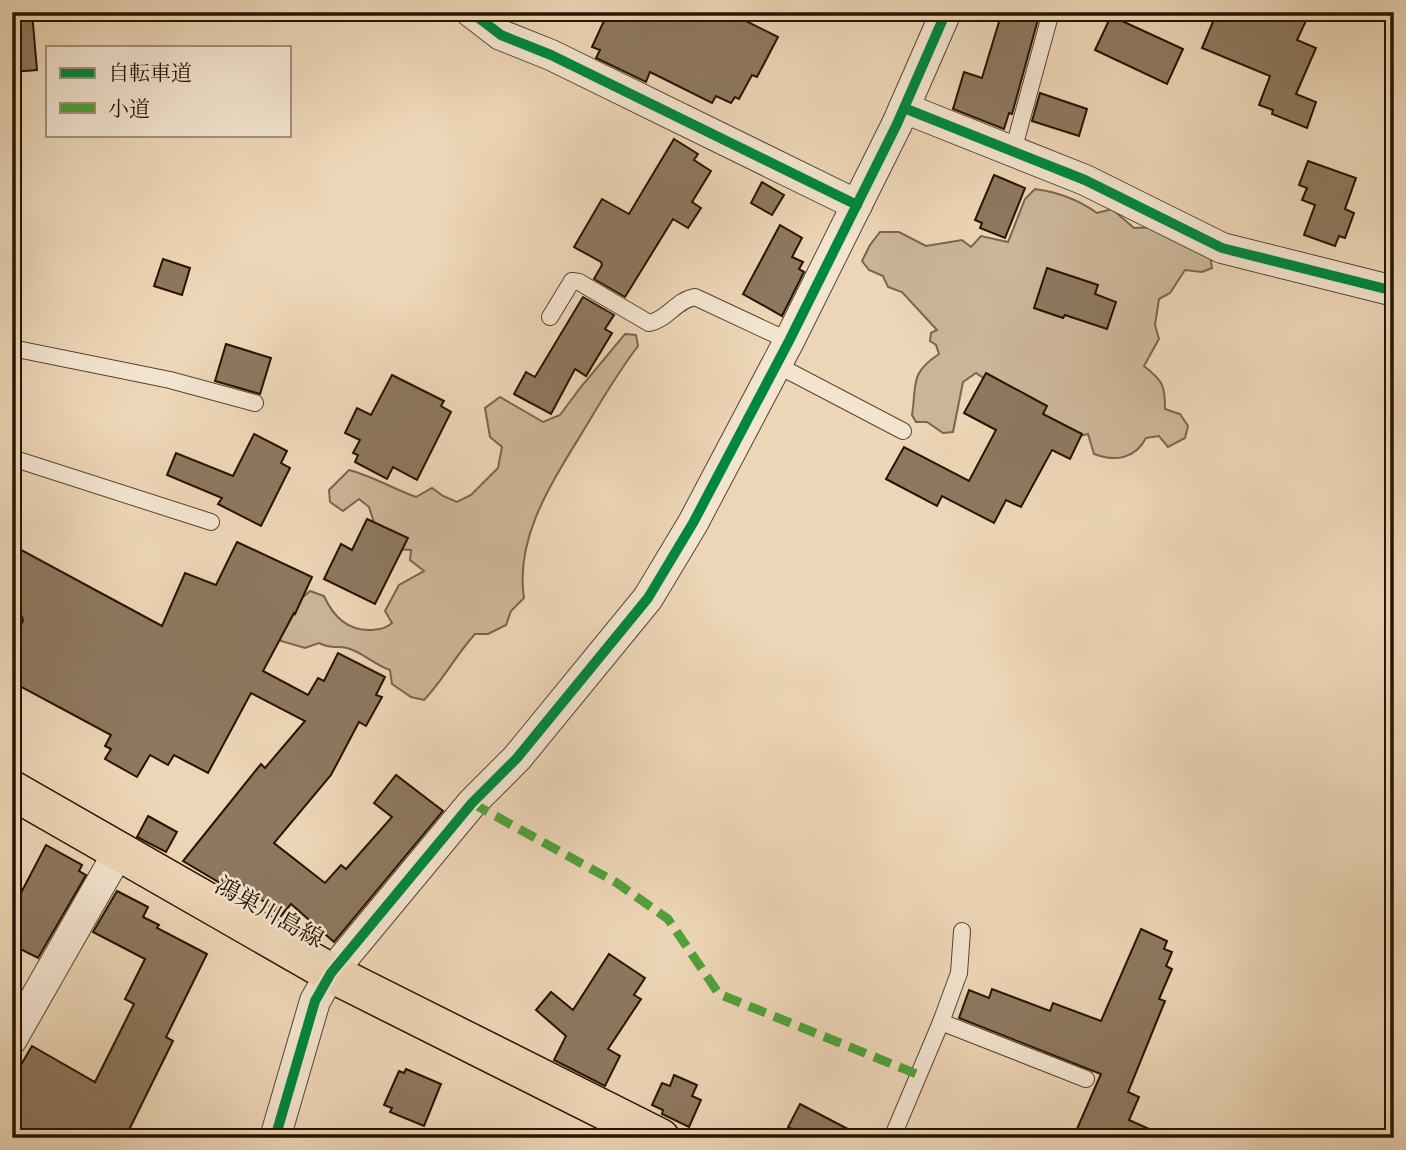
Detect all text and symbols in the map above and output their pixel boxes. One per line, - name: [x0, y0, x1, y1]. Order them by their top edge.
- legend: [46, 46, 290, 136]
- text: 自転車道: [108, 61, 192, 87]
- text: 小道: [108, 97, 150, 123]
- street label: 鴻巣川島線: [209, 871, 329, 955]

